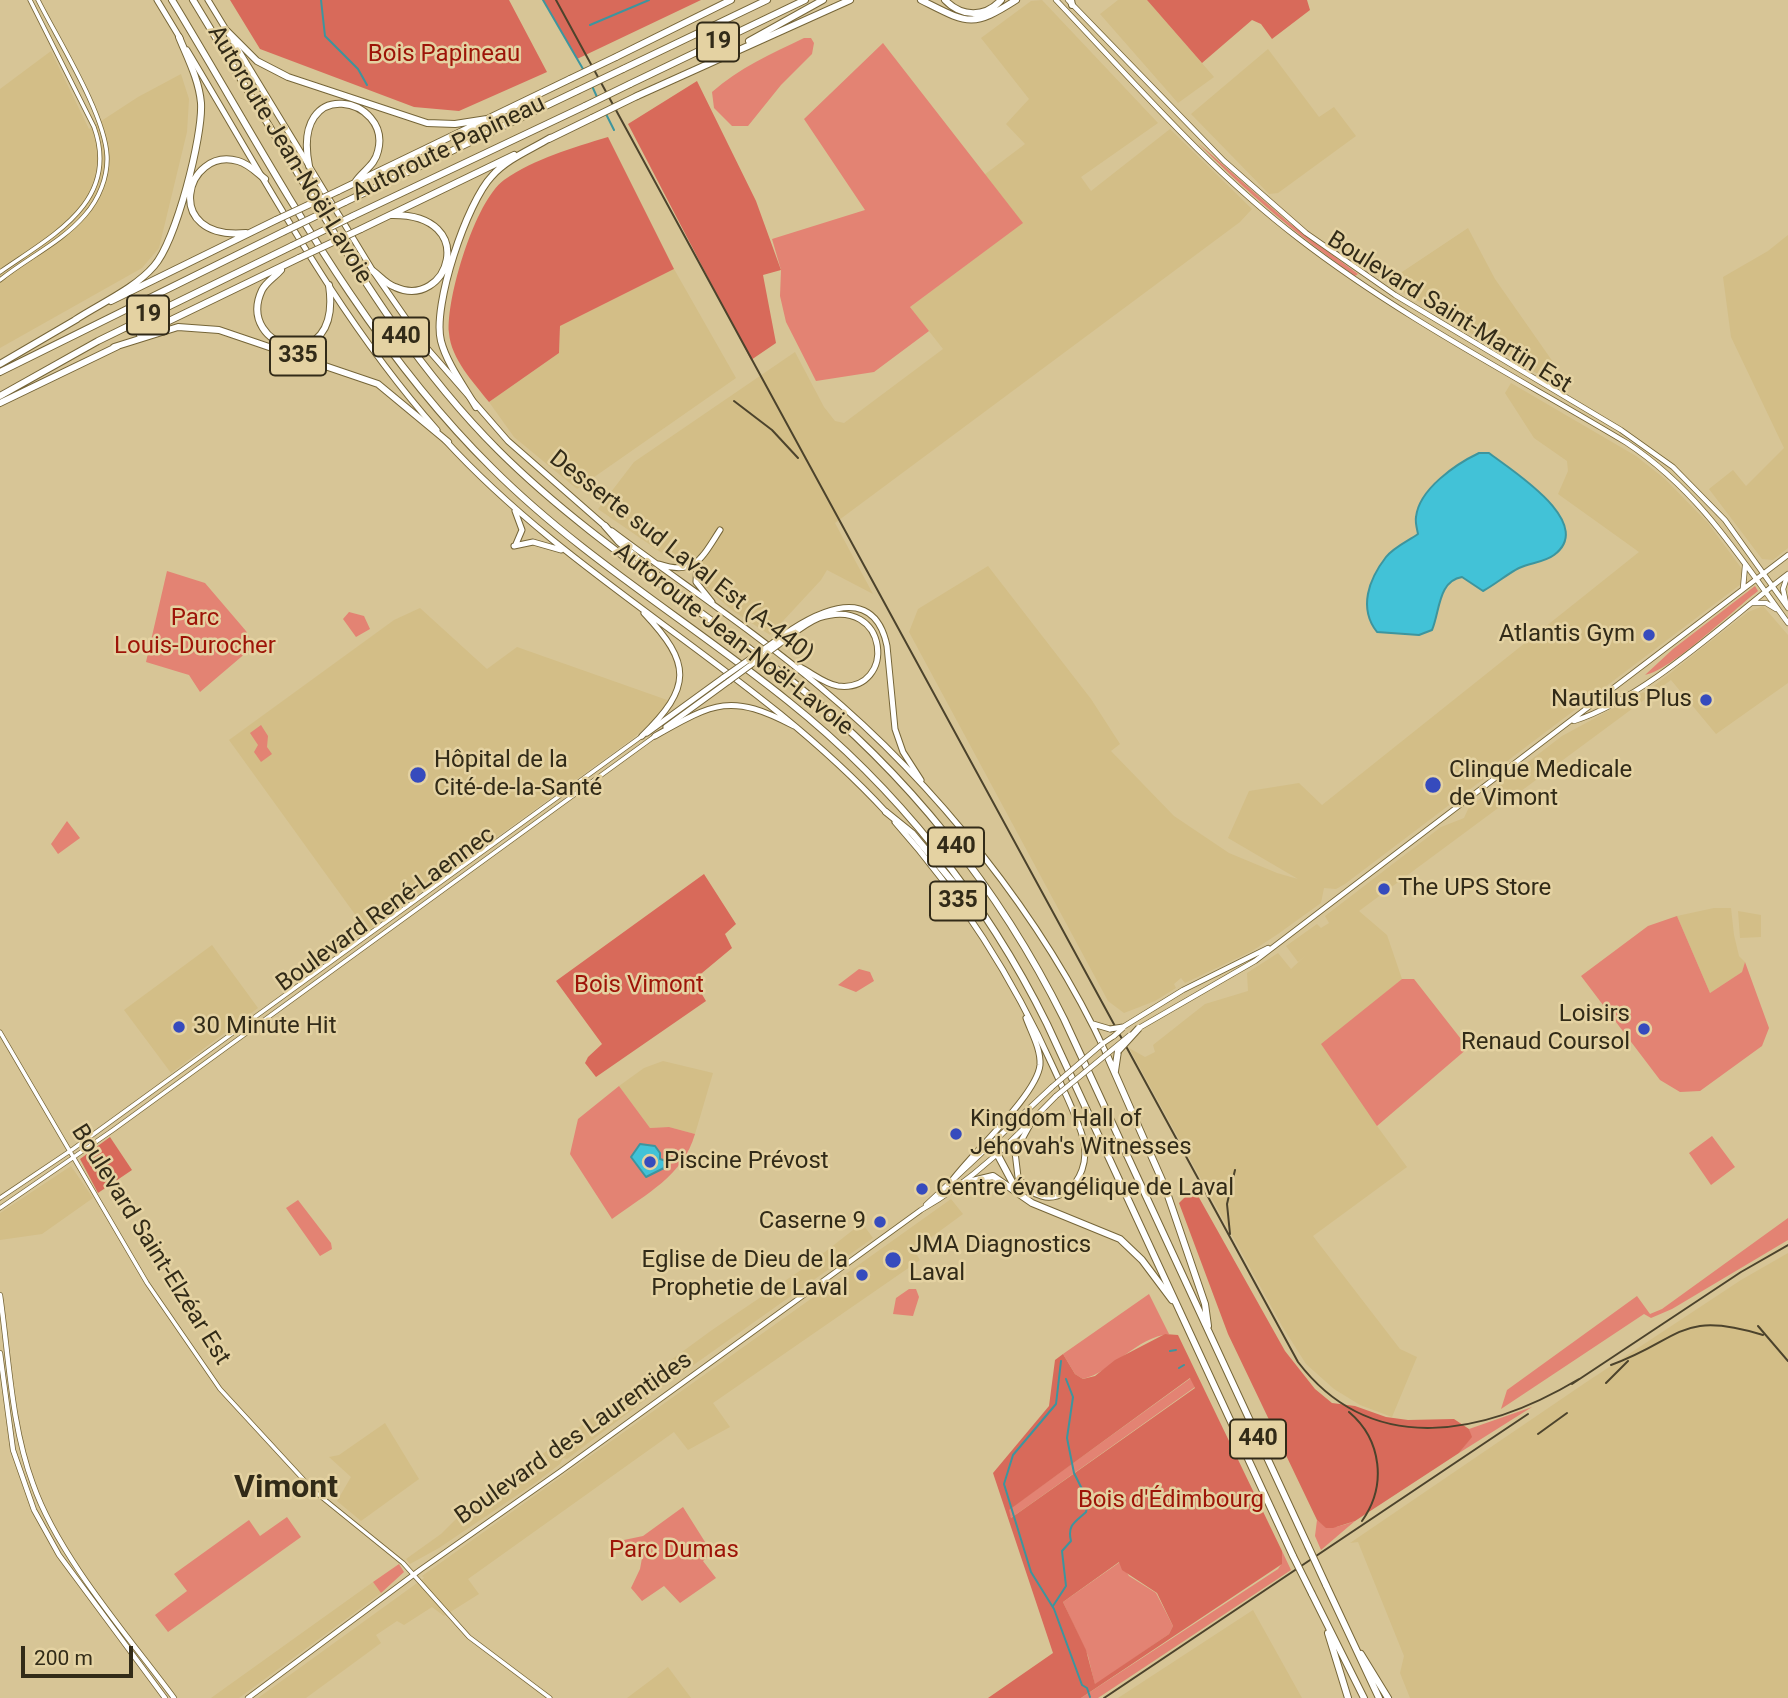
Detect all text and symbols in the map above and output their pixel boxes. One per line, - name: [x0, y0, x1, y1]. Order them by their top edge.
- street label: Autoroute Jean-Noël-Lavoie: [200, 21, 378, 289]
- road number: 19: [697, 22, 739, 61]
- park label: Bois Papineau: [368, 41, 520, 69]
- street label: Autoroute Papineau: [348, 90, 550, 208]
- street label: Boulevard Saint-Martin Est: [1322, 226, 1576, 400]
- road number: 19: [127, 296, 169, 334]
- road number: 440: [373, 318, 429, 356]
- road number: 335: [270, 336, 326, 376]
- street label: Desserte sud Laval Est (A-440): [543, 445, 819, 669]
- street label: Autoroute Jean-Noël-Lavoie: [608, 538, 858, 742]
- park label: Parc Louis-Durocher: [114, 605, 276, 661]
- place label: Atlantis Gym: [1499, 621, 1635, 649]
- marker: Atlantis Gym: [1641, 627, 1657, 643]
- place label: Nautilus Plus: [1551, 686, 1692, 714]
- marker: Nautilus Plus: [1698, 692, 1714, 708]
- place label: Hôpital de la Cité-de-la-Santé: [434, 747, 602, 803]
- place label: Clinque Medicale de Vimont: [1449, 757, 1632, 813]
- marker: Hôpital de la Cité-de-la-Santé: [408, 765, 428, 785]
- marker: Clinque Medicale de Vimont: [1423, 775, 1443, 795]
- street label: Boulevard René-Laennec: [271, 821, 501, 999]
- road number: 440: [928, 828, 984, 866]
- place label: The UPS Store: [1398, 875, 1551, 903]
- marker: The UPS Store: [1376, 881, 1392, 897]
- road number: 335: [930, 882, 986, 920]
- park label: Bois Vimont: [574, 972, 704, 1000]
- place label: Loisirs Renaud Coursol: [1461, 1001, 1630, 1057]
- place label: 30 Minute Hit: [193, 1013, 337, 1041]
- marker: 30 Minute Hit: [171, 1019, 187, 1035]
- marker: Loisirs Renaud Coursol: [1636, 1021, 1652, 1037]
- place label: Kingdom Hall of Jehovah's Witnesses: [970, 1106, 1192, 1162]
- street label: Boulevard Saint-Elzéar Est: [64, 1119, 236, 1371]
- marker: Kingdom Hall of Jehovah's Witnesses: [948, 1126, 964, 1142]
- place label: Piscine Prévost: [664, 1148, 829, 1176]
- marker: Piscine Prévost: [642, 1154, 658, 1170]
- place label: Centre évangélique de Laval: [936, 1175, 1234, 1203]
- marker: Centre évangélique de Laval: [914, 1181, 930, 1197]
- place label: Caserne 9: [759, 1208, 866, 1236]
- marker: Caserne 9: [872, 1214, 888, 1230]
- place label: JMA Diagnostics Laval: [909, 1232, 1091, 1288]
- place label: Eglise de Dieu de la Prophetie de Laval: [642, 1247, 848, 1303]
- marker: JMA Diagnostics Laval: [883, 1250, 903, 1270]
- marker: Eglise de Dieu de la Prophetie de Laval: [854, 1267, 870, 1283]
- street label: Boulevard des Laurentides: [450, 1346, 698, 1532]
- road number: 440: [1230, 1420, 1286, 1458]
- district label: Vimont: [234, 1470, 338, 1508]
- park label: Bois d'Édimbourg: [1078, 1487, 1264, 1515]
- park label: Parc Dumas: [609, 1537, 739, 1565]
- scale bar: [24, 1632, 136, 1676]
- text: 200 m: [34, 1646, 93, 1670]

